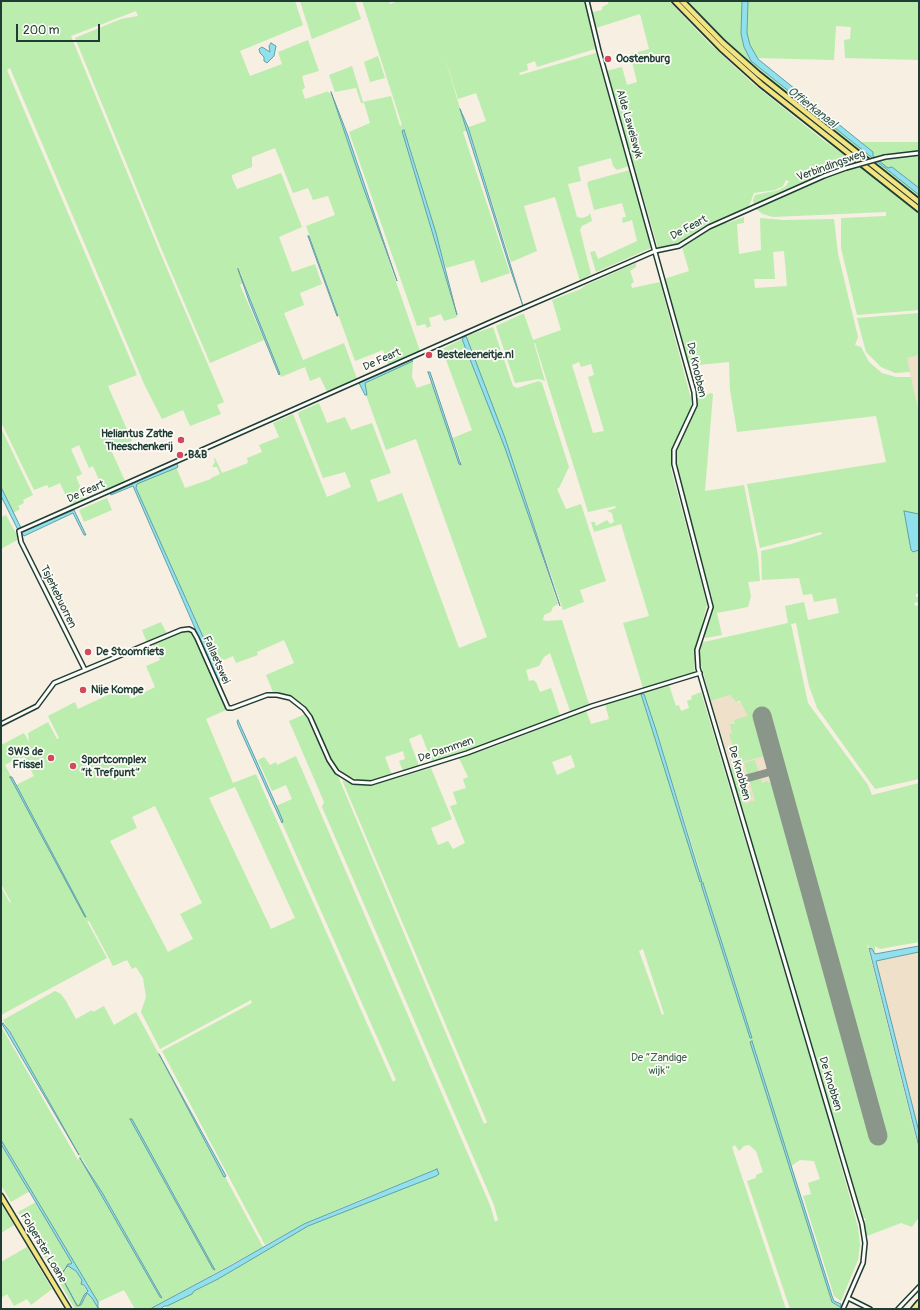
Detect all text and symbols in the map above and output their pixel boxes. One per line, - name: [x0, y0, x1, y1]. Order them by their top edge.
- scale bar: [18, 16, 102, 42]
- text: 200 m: [23, 23, 59, 38]
- place label: Oostenburg: [616, 52, 670, 66]
- marker: Oostenburg: [603, 54, 613, 64]
- water label: Offierkanaal: [784, 84, 840, 132]
- street label: Alde Laweiswyk: [613, 88, 645, 160]
- street label: Verbindingsweg: [795, 148, 867, 184]
- street label: De Feart: [668, 213, 710, 243]
- street label: De Knobben: [683, 341, 709, 399]
- street label: De Feart: [361, 346, 403, 374]
- place label: Besteleeneitje.nl: [437, 348, 514, 362]
- marker: Besteleeneitje.nl: [424, 350, 434, 360]
- place label: Heliantus Zathe Theeschenkerij: [101, 427, 173, 453]
- marker: Heliantus Zathe Theeschenkerij: [176, 435, 186, 445]
- place label: B&B: [188, 448, 207, 462]
- marker: B&B: [175, 450, 185, 460]
- street label: De Feart: [65, 478, 107, 506]
- street label: Tsjerkebuorren: [37, 563, 79, 631]
- street label: Fallaetswei: [200, 634, 232, 686]
- place label: De Stoomfiets: [96, 645, 164, 659]
- marker: De Stoomfiets: [83, 647, 93, 657]
- place label: Nije Kompe: [91, 683, 144, 697]
- marker: Nije Kompe: [78, 685, 88, 695]
- street label: De Dammen: [417, 734, 475, 766]
- street label: De Knobben: [725, 744, 753, 802]
- place label: SWS de Frissel: [7, 745, 43, 771]
- marker: SWS de Frissel: [46, 753, 56, 763]
- place label: Sportcomplex “it Trefpunt”: [81, 753, 147, 779]
- marker: Sportcomplex “it Trefpunt”: [68, 761, 78, 771]
- park label: De “Zandige wijk”: [631, 1051, 687, 1077]
- street label: De Knobben: [816, 1055, 844, 1113]
- street label: Folgerster Loane: [17, 1211, 69, 1285]

